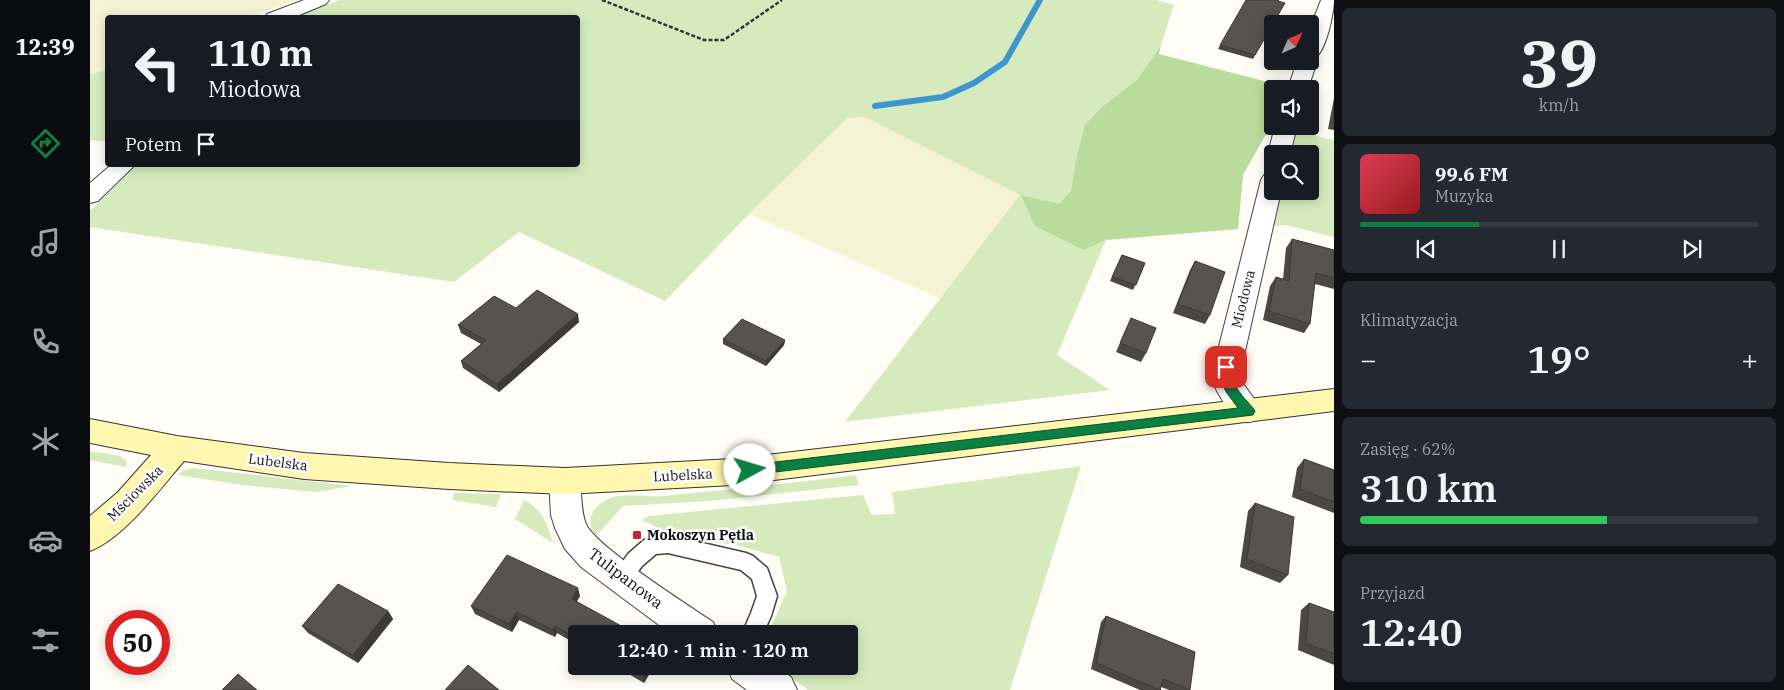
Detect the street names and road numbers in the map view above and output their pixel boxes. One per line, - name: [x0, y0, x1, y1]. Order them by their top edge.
- street label: Miodowa: [1227, 268, 1259, 330]
- street label: Lubelska: [247, 449, 309, 475]
- street label: Mściowska: [103, 461, 167, 525]
- street label: Lubelska: [653, 464, 714, 486]
- street label: Tulipanowa: [585, 543, 668, 613]

